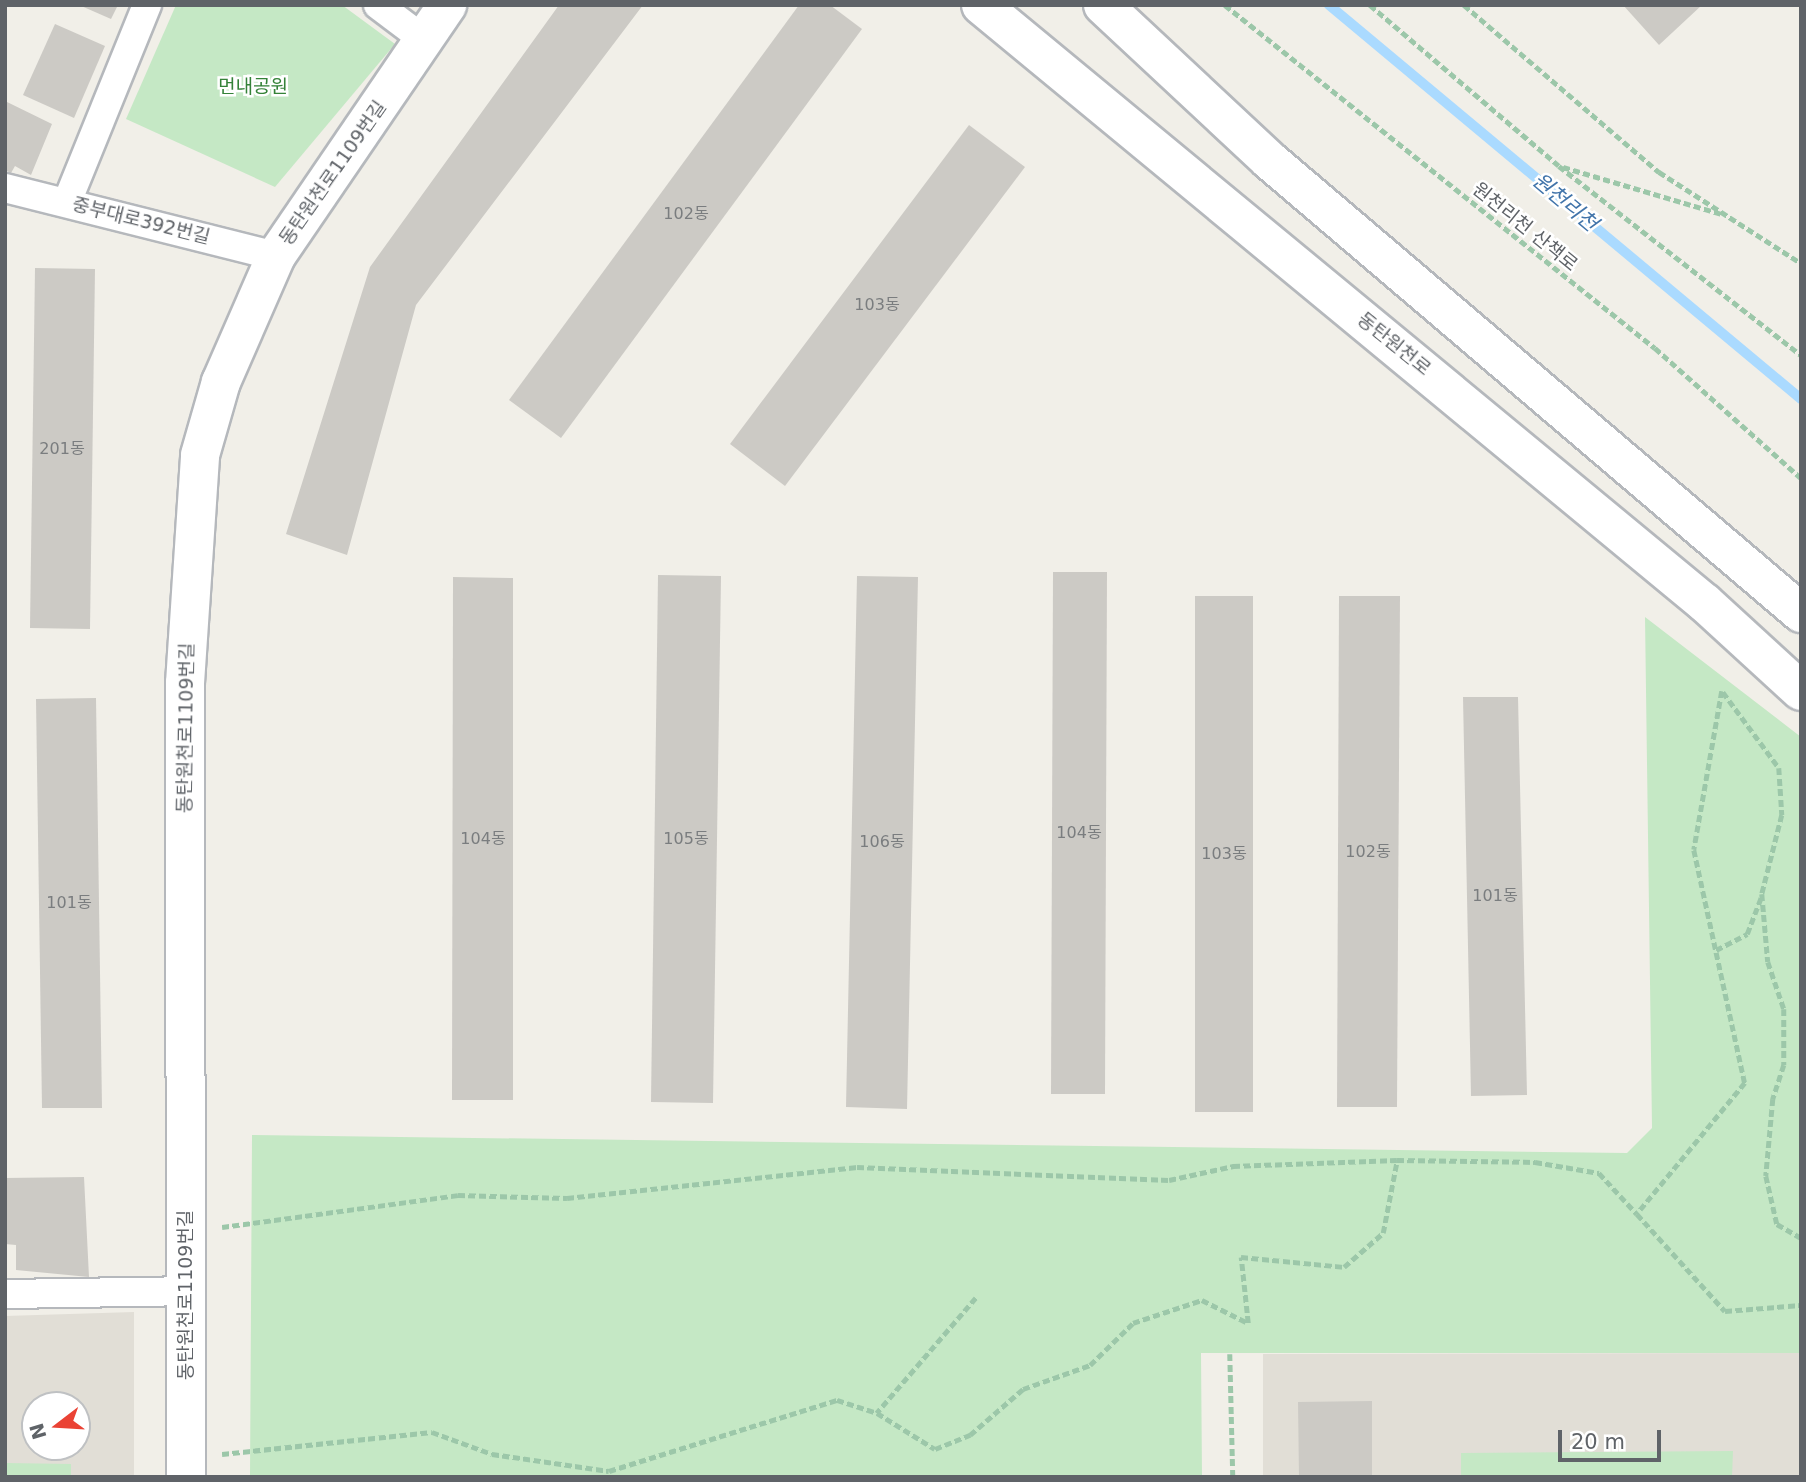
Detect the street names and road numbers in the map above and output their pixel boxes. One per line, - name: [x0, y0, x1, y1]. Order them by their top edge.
- street label: 동탄원천로1109번길: [275, 97, 391, 249]
- street label: 원천리천 산책로: [1468, 178, 1582, 276]
- street label: 중부대로392번길: [70, 193, 212, 249]
- street label: 동탄원천로: [1353, 308, 1435, 380]
- street label: 동탄원천로1109번길: [173, 642, 199, 814]
- street label: 동탄원천로1109번길: [175, 1210, 197, 1380]

